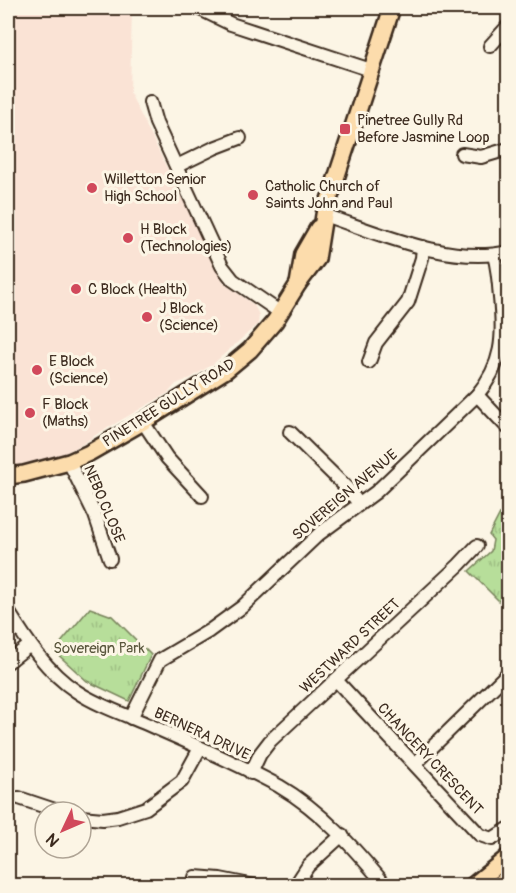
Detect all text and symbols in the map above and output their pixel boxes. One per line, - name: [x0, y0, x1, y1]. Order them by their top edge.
- place label: Pinetree Gully Rd Before Jasmine Loop: [357, 111, 489, 147]
- marker: Pinetree Gully Rd Before Jasmine Loop: [338, 122, 352, 136]
- place label: Willetton Senior High School: [104, 170, 207, 206]
- place label: Catholic Church of Saints John and Paul: [265, 177, 393, 213]
- marker: Willetton Senior High School: [85, 181, 99, 195]
- marker: Catholic Church of Saints John and Paul: [246, 188, 260, 202]
- place label: H Block (Technologies): [140, 220, 232, 256]
- marker: H Block (Technologies): [121, 231, 135, 245]
- place label: C Block (Health): [88, 280, 188, 299]
- marker: C Block (Health): [69, 282, 83, 296]
- place label: J Block (Science): [159, 299, 219, 335]
- marker: J Block (Science): [140, 310, 154, 324]
- place label: E Block (Science): [49, 352, 109, 388]
- street label: PINETREE GULLY ROAD: [99, 355, 239, 451]
- marker: E Block (Science): [30, 363, 44, 377]
- place label: F Block (Maths): [42, 395, 89, 431]
- marker: F Block (Maths): [23, 406, 37, 420]
- street label: SOVEREIGN AVENUE: [288, 445, 402, 545]
- street label: NEBO CLOSE: [79, 462, 129, 546]
- street label: WESTWARD STREET: [296, 595, 404, 697]
- park label: Sovereign Park: [53, 639, 146, 658]
- street label: CHANCERY CRESCENT: [373, 699, 487, 819]
- street label: BERNERA DRIVE: [151, 703, 253, 765]
- north arrow: [33, 800, 93, 860]
- text: N: [42, 829, 64, 851]

